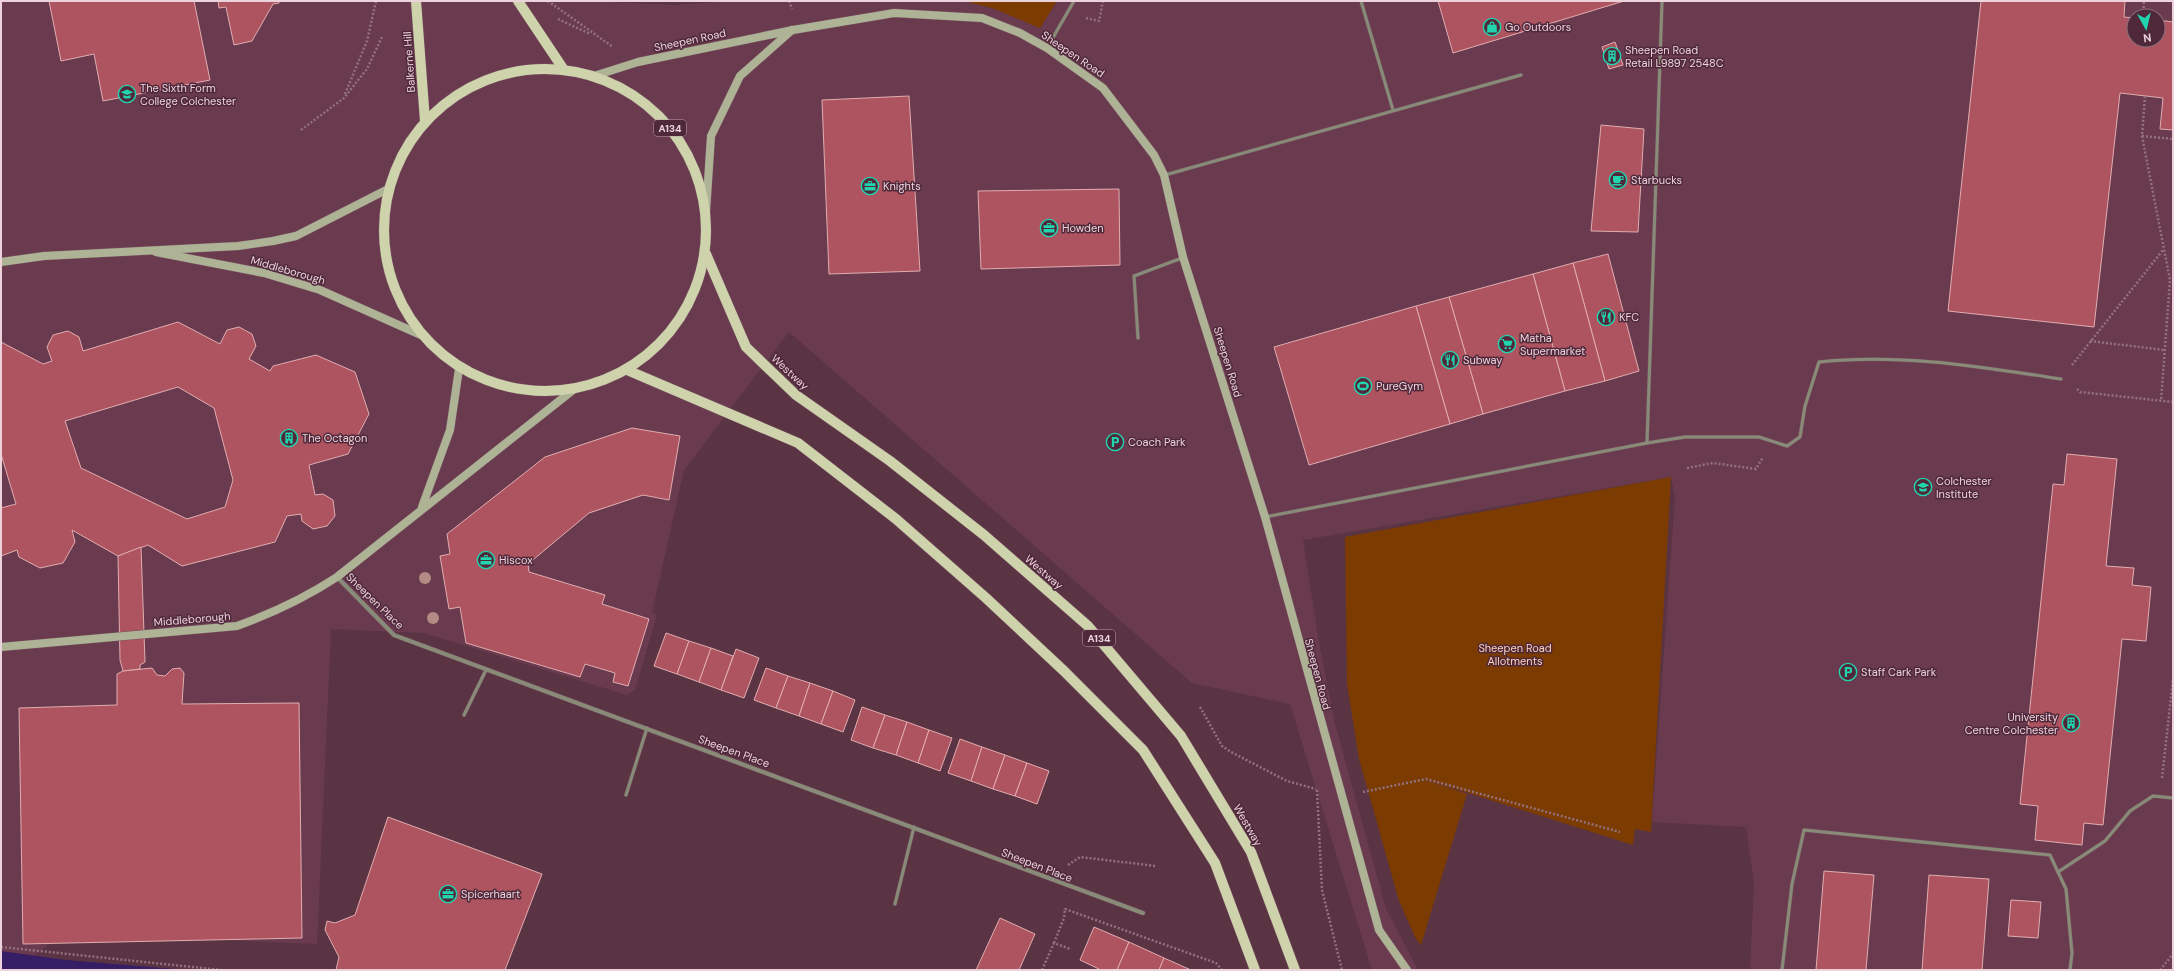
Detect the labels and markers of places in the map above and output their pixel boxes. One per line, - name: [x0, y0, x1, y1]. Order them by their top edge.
- shop icon: Go Outdoors: [1482, 17, 1502, 37]
- place label: Go Outdoors: [1505, 20, 1571, 34]
- place label: Sheepen Road Retail L9897 2548C: [1625, 43, 1724, 70]
- building icon: Sheepen Road Retail L9897 2548C: [1602, 46, 1622, 66]
- place label: The Sixth Form College Colchester: [140, 81, 236, 108]
- school or university icon: The Sixth Form College Colchester: [117, 84, 137, 104]
- cafe icon: Starbucks: [1608, 170, 1628, 190]
- place label: Starbucks: [1631, 173, 1682, 187]
- office icon: Knights: [860, 176, 880, 196]
- place label: Knights: [883, 179, 921, 193]
- office icon: Howden: [1039, 218, 1059, 238]
- place label: Howden: [1062, 221, 1103, 235]
- restaurant icon: KFC: [1596, 307, 1616, 327]
- place label: KFC: [1619, 310, 1639, 324]
- place label: Matha Supermarket: [1520, 331, 1585, 358]
- supermarket icon: Matha Supermarket: [1497, 334, 1517, 354]
- restaurant icon: Subway: [1440, 350, 1460, 370]
- place label: Subway: [1463, 353, 1503, 367]
- sports icon: PureGym: [1353, 376, 1373, 396]
- place label: PureGym: [1376, 379, 1423, 393]
- building icon: The Octagon: [279, 428, 299, 448]
- place label: The Octagon: [302, 431, 367, 445]
- parking icon: Coach Park: [1105, 432, 1125, 452]
- place label: Coach Park: [1128, 435, 1186, 449]
- place label: Colchester Institute: [1936, 474, 1991, 501]
- school or university icon: Colchester Institute: [1913, 477, 1933, 497]
- office icon: Hiscox: [476, 550, 496, 570]
- place label: Hiscox: [499, 553, 533, 567]
- parking icon: Staff Cark Park: [1838, 662, 1858, 682]
- place label: Staff Cark Park: [1861, 665, 1937, 679]
- place label: University Centre Colchester: [1965, 710, 2058, 737]
- building icon: University Centre Colchester: [2061, 713, 2081, 733]
- office icon: Spicerhaart: [438, 884, 458, 904]
- place label: Spicerhaart: [461, 887, 520, 901]

